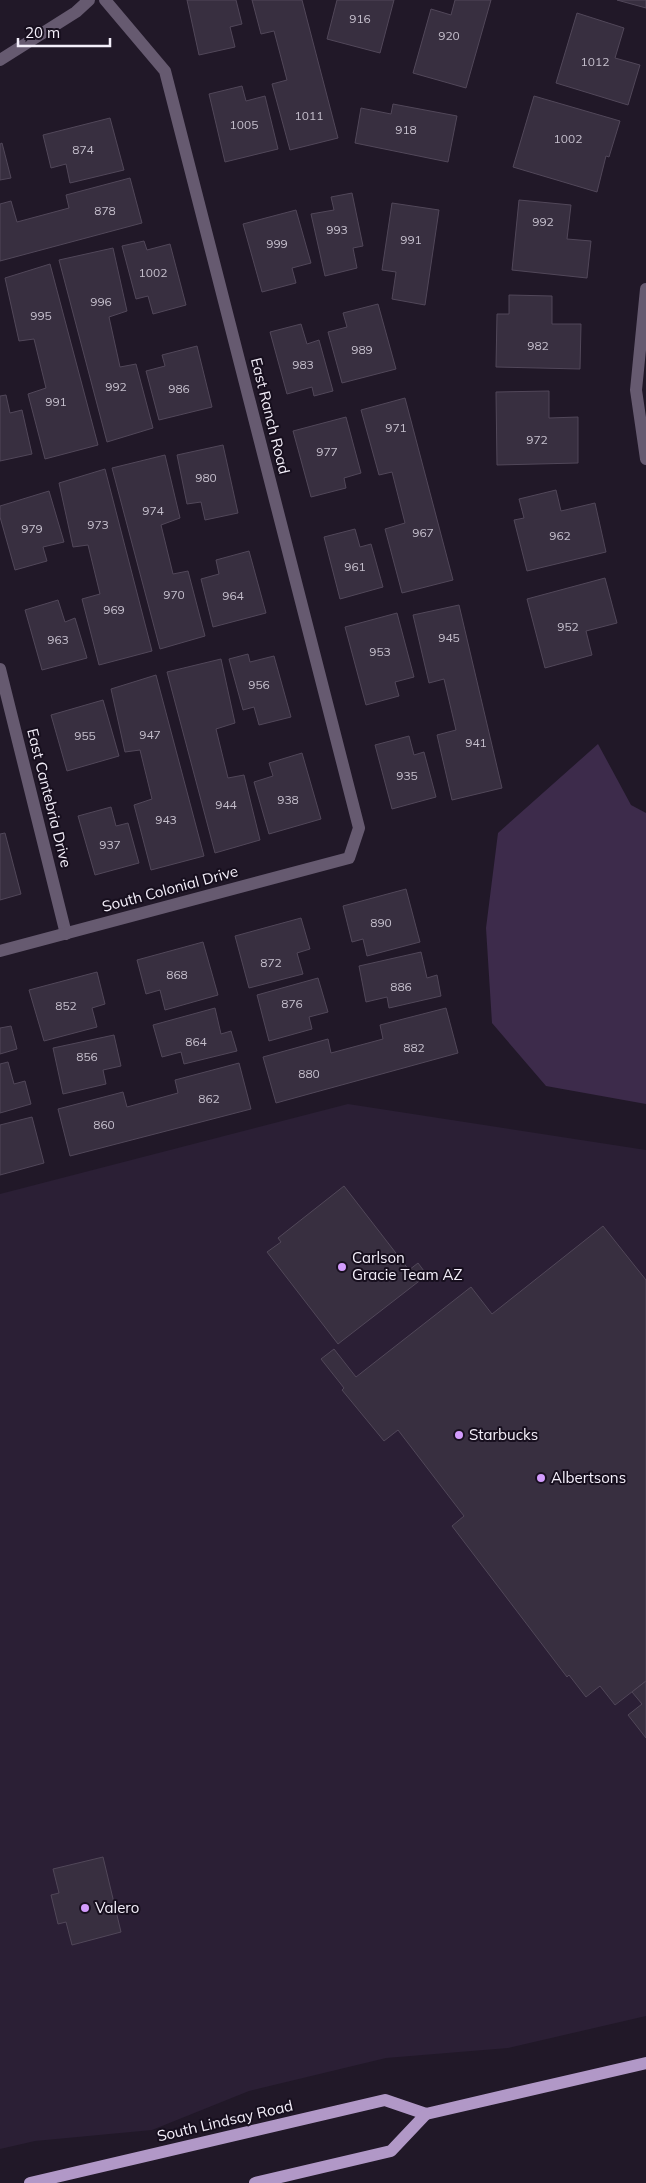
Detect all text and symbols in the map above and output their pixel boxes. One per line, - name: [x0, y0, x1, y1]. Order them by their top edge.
- house number: 916: [349, 11, 371, 26]
- scale bar: [18, 15, 110, 47]
- text: 20 m: [25, 23, 60, 42]
- house number: 920: [438, 28, 460, 43]
- house number: 1012: [581, 54, 609, 69]
- house number: 1011: [295, 108, 323, 123]
- house number: 1005: [230, 117, 258, 132]
- house number: 918: [395, 122, 417, 137]
- house number: 1002: [554, 131, 582, 146]
- house number: 874: [72, 142, 94, 157]
- house number: 878: [94, 203, 116, 218]
- house number: 992: [532, 214, 554, 229]
- house number: 993: [326, 222, 348, 237]
- house number: 991: [400, 232, 422, 247]
- house number: 999: [266, 236, 288, 251]
- house number: 1002: [139, 265, 167, 280]
- house number: 996: [90, 294, 112, 309]
- house number: 995: [30, 308, 52, 323]
- house number: 982: [527, 338, 549, 353]
- house number: 989: [351, 342, 373, 357]
- street label: East Ranch Road: [247, 356, 294, 476]
- house number: 983: [292, 357, 314, 372]
- house number: 992: [105, 379, 127, 394]
- house number: 986: [168, 381, 190, 396]
- house number: 991: [45, 394, 67, 409]
- house number: 971: [385, 420, 407, 435]
- house number: 972: [526, 432, 548, 447]
- house number: 977: [316, 444, 338, 459]
- house number: 980: [195, 470, 217, 485]
- house number: 974: [142, 503, 164, 518]
- house number: 973: [87, 517, 109, 532]
- house number: 979: [21, 521, 43, 536]
- house number: 967: [412, 525, 434, 540]
- house number: 962: [549, 528, 571, 543]
- house number: 961: [344, 559, 366, 574]
- house number: 970: [163, 587, 185, 602]
- house number: 964: [222, 588, 244, 603]
- house number: 969: [103, 602, 125, 617]
- house number: 952: [557, 619, 579, 634]
- house number: 945: [438, 630, 460, 645]
- house number: 963: [47, 632, 69, 647]
- house number: 953: [369, 644, 391, 659]
- house number: 956: [248, 677, 270, 692]
- street label: East Cantebria Drive: [23, 726, 76, 869]
- house number: 947: [139, 727, 161, 742]
- house number: 955: [74, 728, 96, 743]
- house number: 941: [465, 735, 487, 750]
- house number: 935: [396, 768, 418, 783]
- house number: 938: [277, 792, 299, 807]
- house number: 944: [215, 797, 237, 812]
- house number: 943: [155, 812, 177, 827]
- house number: 937: [99, 837, 121, 852]
- street label: South Colonial Drive: [100, 861, 240, 916]
- house number: 890: [370, 915, 392, 930]
- house number: 872: [260, 955, 282, 970]
- house number: 868: [166, 967, 188, 982]
- house number: 886: [390, 979, 412, 994]
- house number: 876: [281, 996, 303, 1011]
- house number: 852: [55, 998, 77, 1013]
- house number: 864: [185, 1034, 207, 1049]
- house number: 882: [403, 1040, 425, 1055]
- house number: 856: [76, 1049, 98, 1064]
- house number: 880: [298, 1066, 320, 1081]
- house number: 862: [198, 1091, 220, 1106]
- house number: 860: [93, 1117, 115, 1132]
- place label: Carlson Gracie Team AZ: [352, 1248, 462, 1284]
- marker: Carlson Gracie Team AZ: [336, 1261, 348, 1273]
- place label: Starbucks: [469, 1425, 538, 1444]
- marker: Starbucks: [453, 1429, 465, 1441]
- place label: Albertsons: [551, 1468, 626, 1487]
- marker: Albertsons: [535, 1472, 547, 1484]
- place label: Valero: [95, 1898, 139, 1917]
- marker: Valero: [79, 1902, 91, 1914]
- street label: South Lindsay Road: [155, 2096, 295, 2145]

